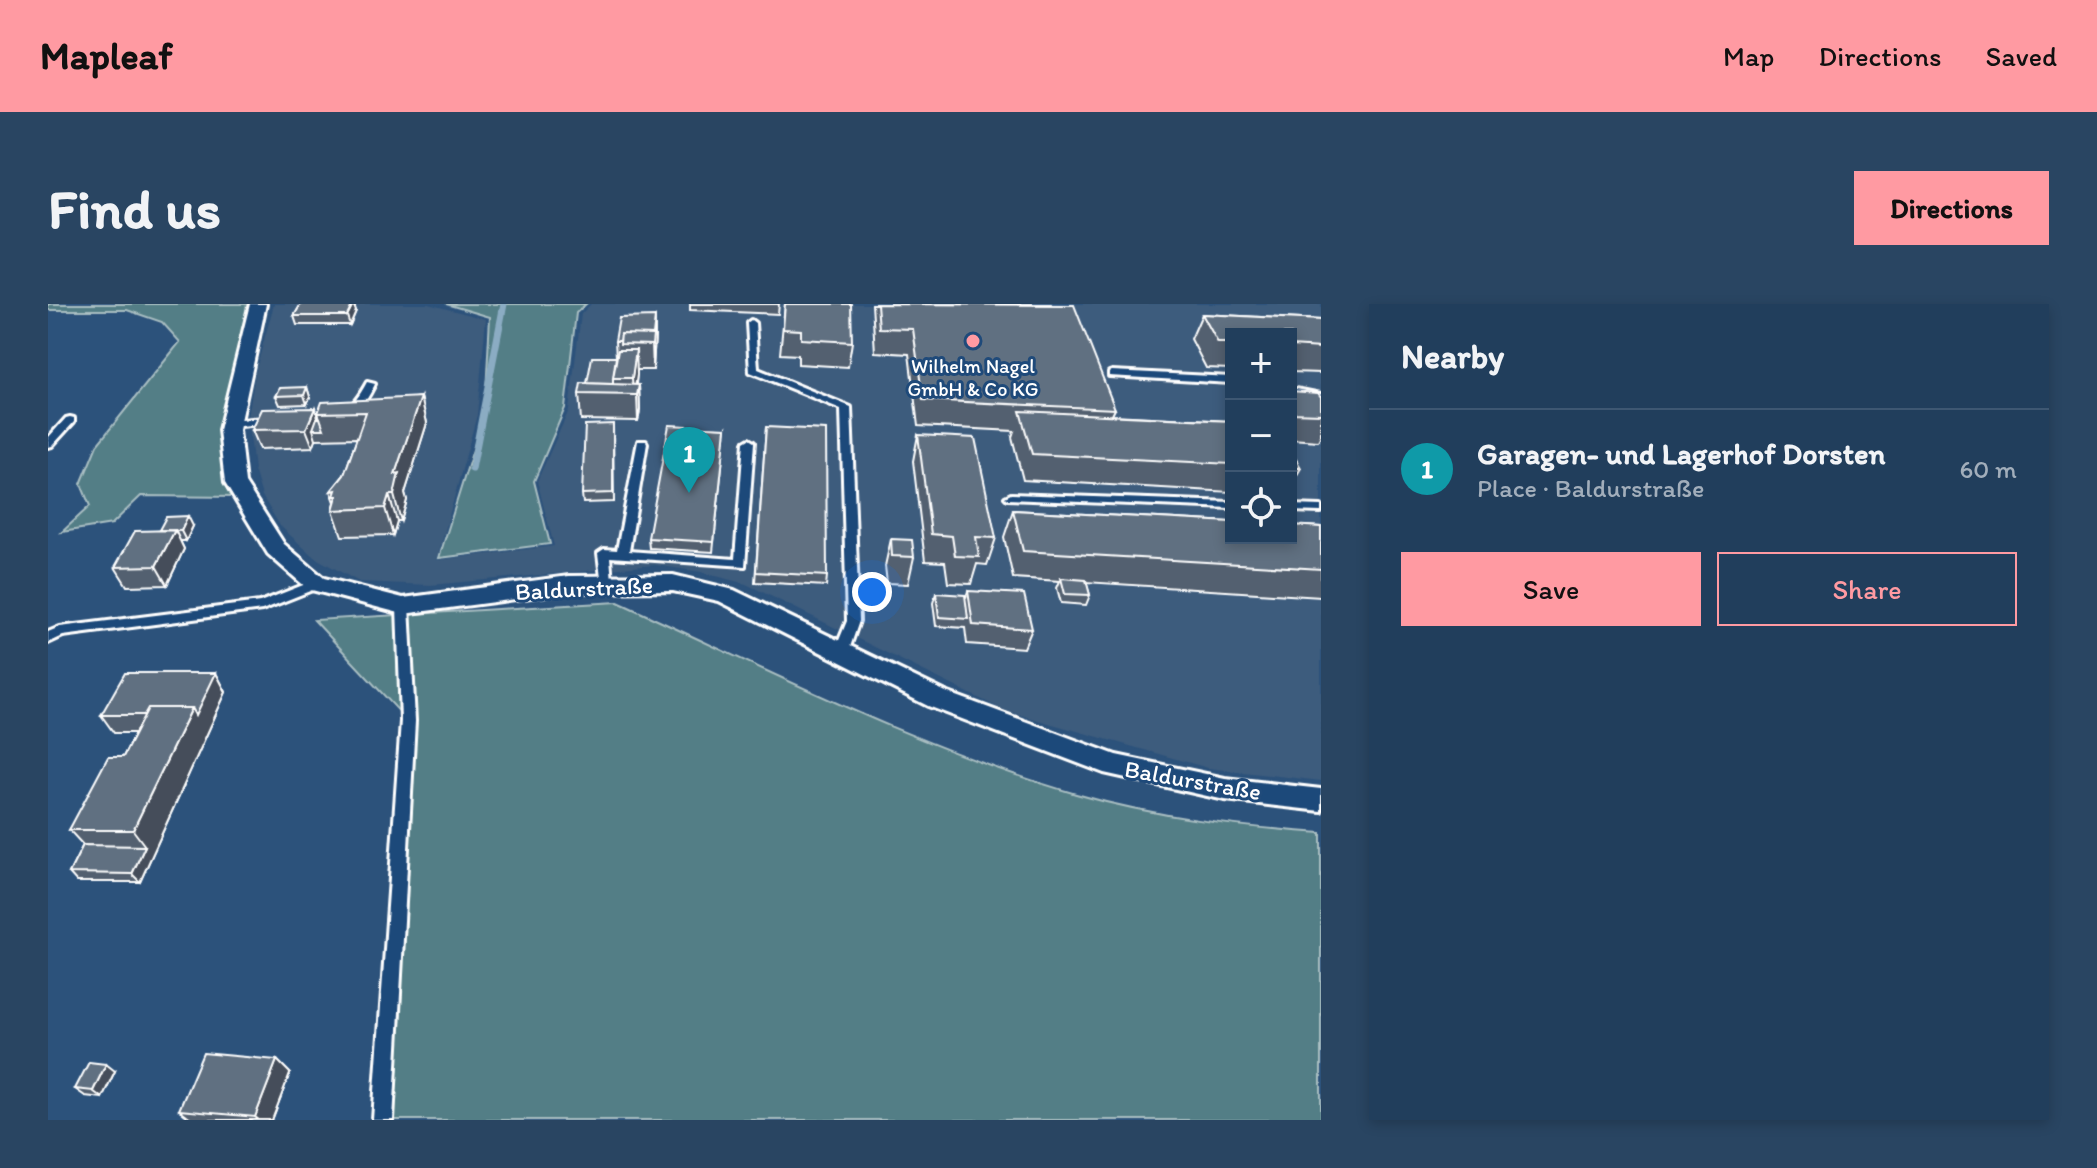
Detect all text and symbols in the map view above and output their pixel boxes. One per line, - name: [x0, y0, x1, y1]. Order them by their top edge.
- text: Mapleaf: [40, 33, 173, 79]
- text: Map: [1723, 39, 1774, 73]
- text: Directions: [1818, 39, 1942, 73]
- text: Saved: [1986, 39, 2057, 73]
- button: Directions: [1854, 171, 2049, 245]
- text: Find us: [48, 175, 221, 242]
- map controls: [1225, 328, 1297, 544]
- button: +: [1225, 328, 1297, 400]
- marker: Wilhelm Nagel GmbH & Co KG: [964, 332, 982, 350]
- text: Nearby: [1401, 336, 1504, 377]
- place label: Wilhelm Nagel GmbH & Co KG: [908, 354, 1038, 401]
- button: −: [1225, 400, 1297, 472]
- pin: 1: [663, 427, 715, 493]
- text: Garagen- und Lagerhof Dorsten: [1477, 435, 1885, 472]
- text: 1: [1421, 453, 1433, 485]
- text: 60 m: [1960, 453, 2017, 485]
- button: locate: [1225, 472, 1297, 544]
- text: Place · Baldurstraße: [1477, 472, 1704, 504]
- button: Save: [1401, 552, 1701, 626]
- button: Share: [1717, 552, 2017, 626]
- street label: Baldurstraße: [514, 570, 654, 606]
- your location: [852, 572, 892, 612]
- street label: Baldurstraße: [1122, 754, 1264, 806]

